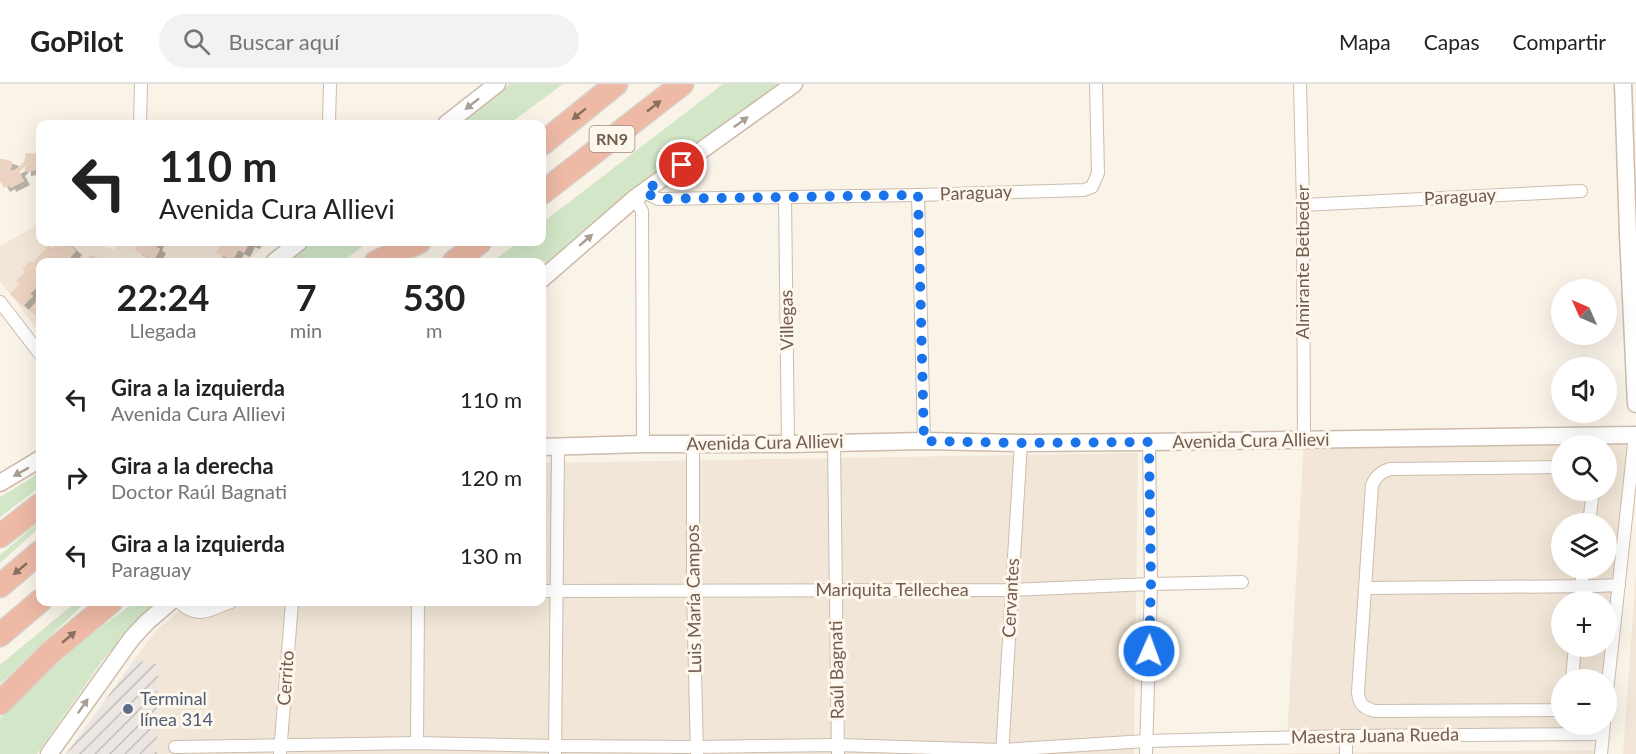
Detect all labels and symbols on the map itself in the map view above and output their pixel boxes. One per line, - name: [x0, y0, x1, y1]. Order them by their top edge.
- one-way arrow: [464, 98, 479, 110]
- one-way arrow: [646, 99, 662, 112]
- one-way arrow: [571, 107, 587, 120]
- one-way arrow: [732, 116, 748, 128]
- road number: RN9: [590, 126, 634, 152]
- pin: [656, 139, 707, 190]
- street label: Paraguay: [939, 180, 1013, 204]
- street label: Paraguay: [1423, 183, 1497, 209]
- street label: Almirante Betbeder: [1291, 184, 1313, 339]
- one-way arrow: [578, 234, 593, 247]
- north arrow: [1551, 279, 1617, 345]
- street label: Villegas: [774, 289, 798, 351]
- street label: Avenida Cura Allievi: [1172, 428, 1330, 452]
- street label: Avenida Cura Allievi: [686, 430, 844, 454]
- one-way arrow: [12, 467, 29, 477]
- street label: Luis María Campos: [681, 524, 705, 674]
- street label: Cervantes: [997, 557, 1023, 638]
- one-way arrow: [13, 562, 28, 575]
- street label: Mariquita Tellechea: [815, 578, 969, 600]
- position arrow: [1117, 619, 1181, 683]
- street label: Raúl Bagnati: [824, 620, 848, 720]
- one-way arrow: [61, 630, 77, 643]
- street label: Cerrito: [272, 650, 298, 706]
- place label: Terminal línea 314: [140, 687, 213, 730]
- one-way arrow: [77, 699, 89, 715]
- marker: Terminal línea 314: [121, 702, 135, 716]
- street label: Maestra Juana Rueda: [1291, 723, 1459, 747]

